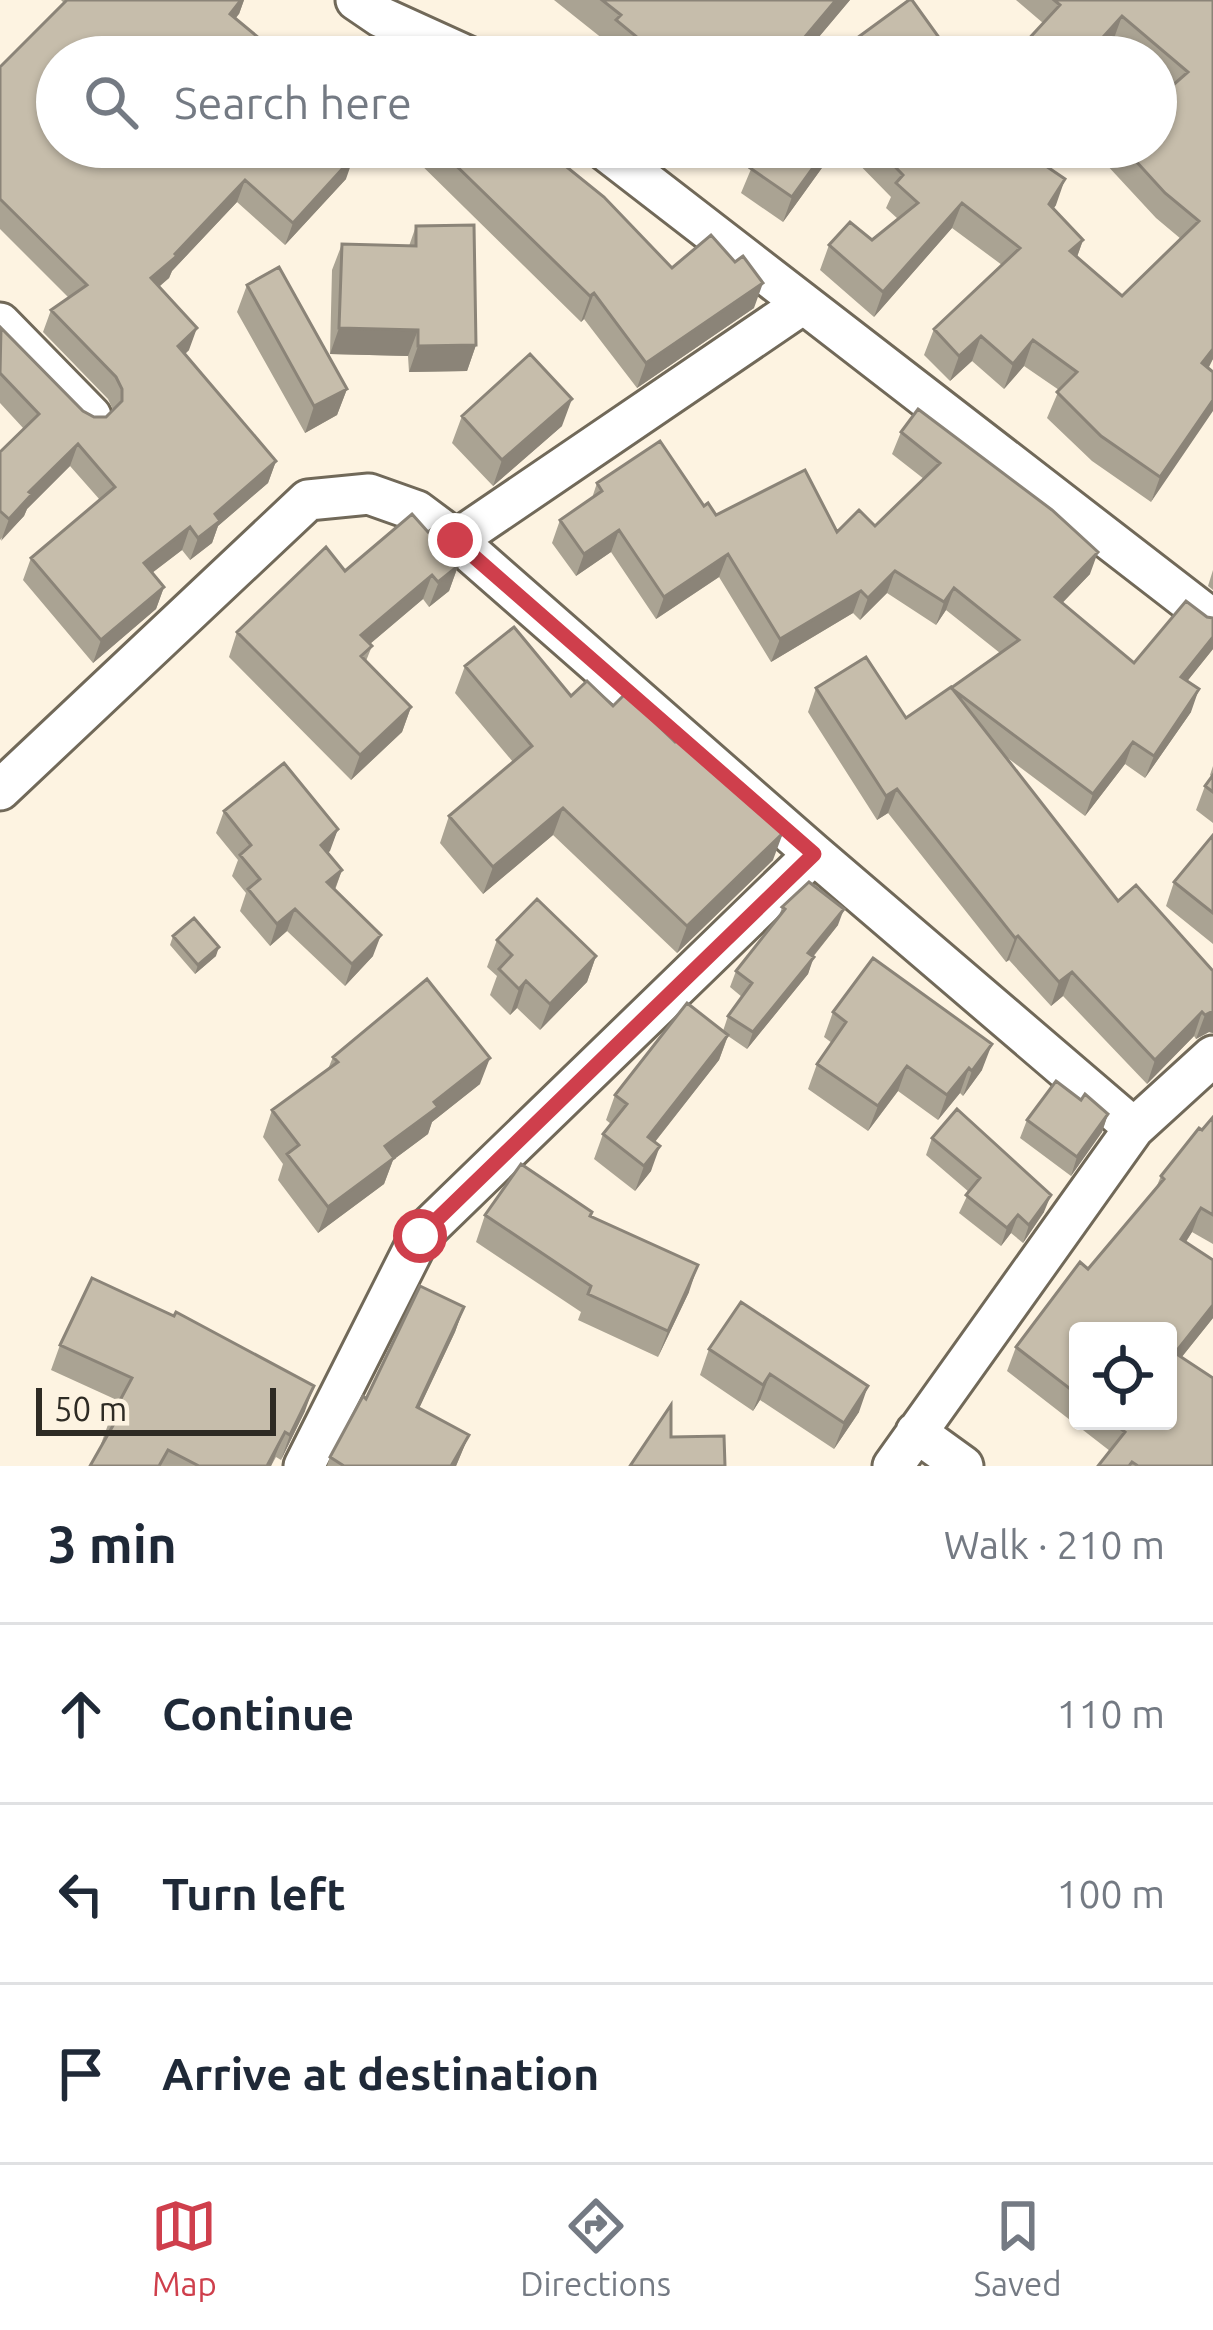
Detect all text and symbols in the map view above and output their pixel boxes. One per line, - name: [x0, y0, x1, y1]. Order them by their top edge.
- search box: [36, 36, 1177, 168]
- icon: search: [78, 69, 144, 135]
- text: Search here: [174, 77, 412, 128]
- route end: [428, 513, 482, 567]
- route start: [393, 1209, 447, 1263]
- map controls: [1069, 1322, 1177, 1430]
- button: locate: [1069, 1322, 1177, 1430]
- scale bar: [36, 1382, 276, 1435]
- text: 50 m: [54, 1390, 127, 1427]
- text: 3 min: [48, 1515, 177, 1573]
- text: Walk · 210 m: [944, 1523, 1165, 1566]
- icon: ahead: [48, 1681, 114, 1747]
- text: Continue: [162, 1688, 354, 1739]
- text: 110 m: [1056, 1692, 1165, 1735]
- icon: left: [48, 1861, 114, 1927]
- text: Turn left: [162, 1868, 346, 1919]
- text: 100 m: [1056, 1872, 1165, 1915]
- icon: arrive: [48, 2041, 114, 2107]
- text: Arrive at destination: [162, 2048, 599, 2099]
- tab: Map: [151, 2193, 217, 2302]
- tab: Directions: [520, 2193, 671, 2302]
- tab: Saved: [974, 2193, 1062, 2302]

